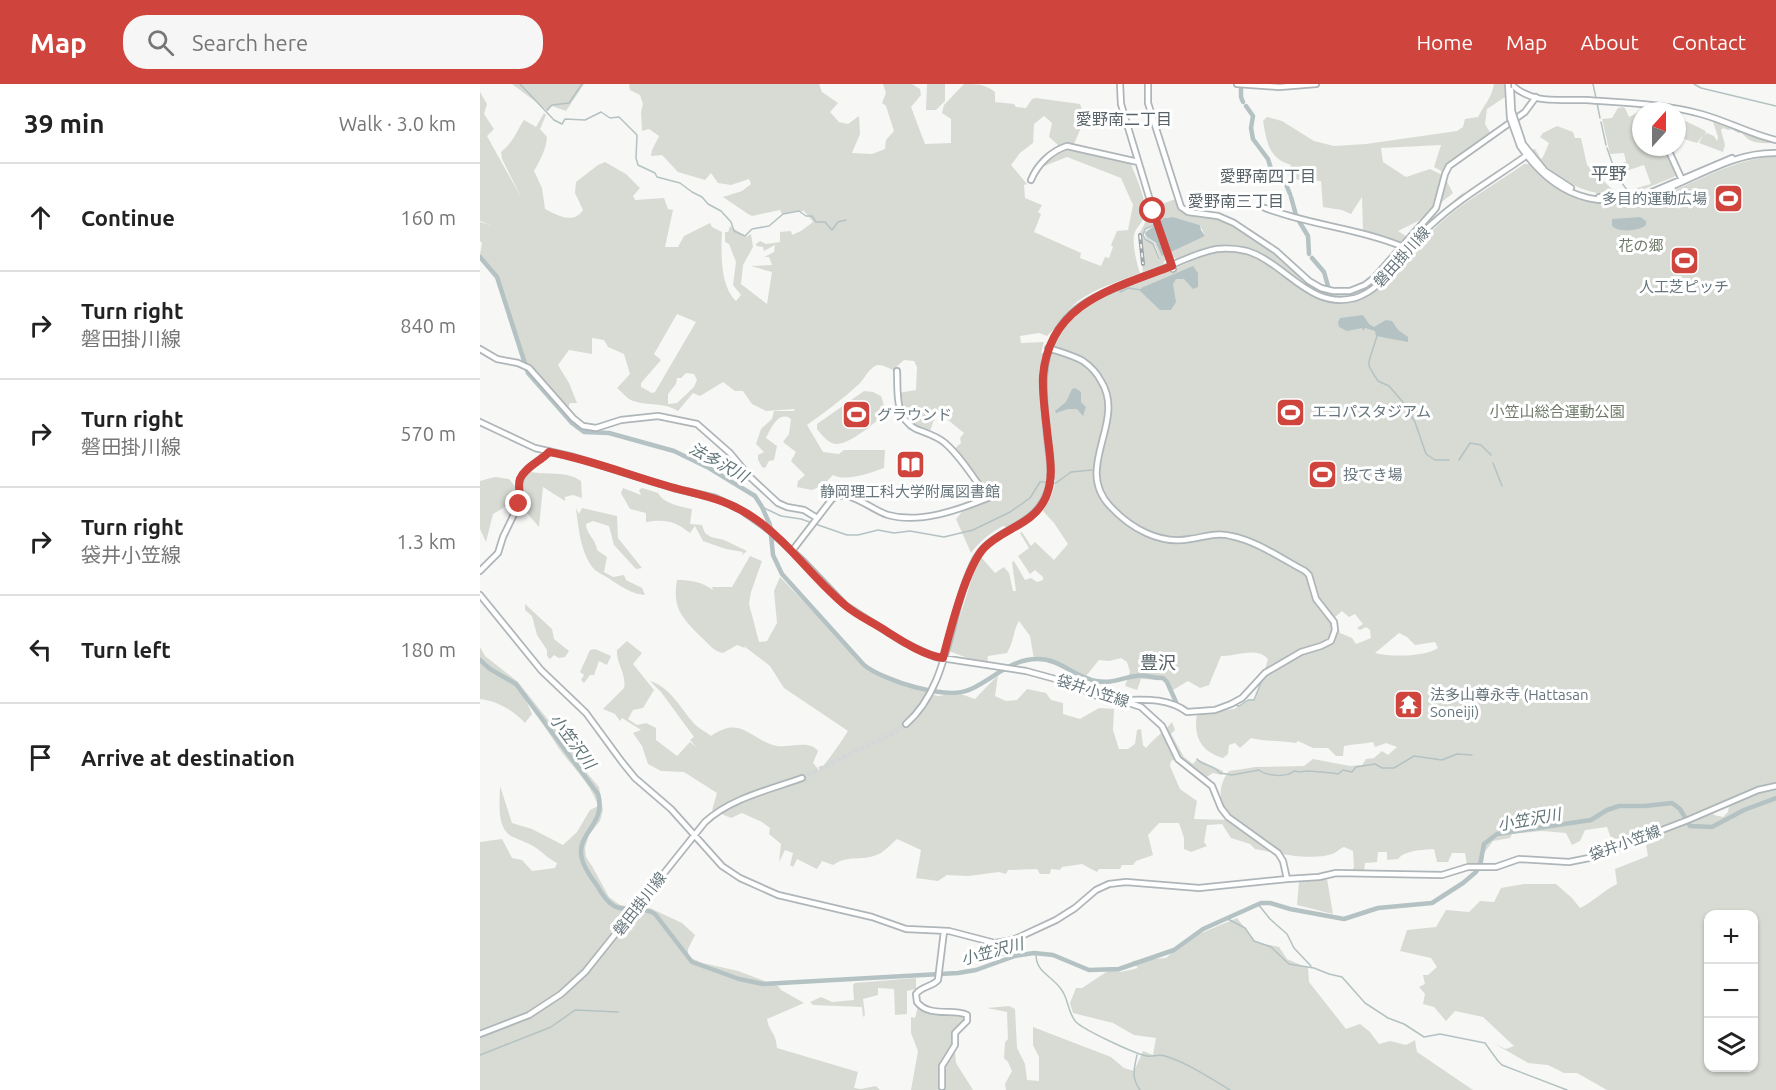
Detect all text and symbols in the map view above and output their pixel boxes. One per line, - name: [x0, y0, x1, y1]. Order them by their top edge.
- search box: [123, 15, 543, 69]
- icon: search: [144, 26, 177, 59]
- text: Map: [30, 27, 87, 58]
- text: Search here: [192, 30, 308, 55]
- text: Home: [1416, 30, 1473, 54]
- text: Map: [1506, 30, 1547, 54]
- text: About: [1580, 30, 1639, 54]
- text: Contact: [1672, 30, 1746, 54]
- north arrow: [1632, 102, 1686, 156]
- text: 39 min: [24, 109, 104, 138]
- district label: 愛野南二丁目: [1076, 110, 1172, 128]
- text: Walk · 3.0 km: [339, 112, 456, 135]
- district label: 平野: [1591, 163, 1627, 183]
- district label: 愛野南四丁目: [1220, 167, 1316, 185]
- sports icon: 多目的運動広場: [1712, 183, 1744, 215]
- place label: 多目的運動広場: [1602, 190, 1707, 207]
- district label: 愛野南三丁目: [1188, 192, 1284, 210]
- route start: [1139, 197, 1165, 223]
- icon: ahead: [24, 201, 57, 234]
- text: Continue: [81, 205, 175, 230]
- text: 160 m: [400, 206, 456, 229]
- street label: 磐田掛川線: [1370, 223, 1433, 290]
- park label: 花の郷: [1618, 237, 1664, 254]
- sports icon: 人工芝ピッチ: [1668, 244, 1700, 276]
- place label: 人工芝ピッチ: [1639, 278, 1729, 295]
- text: Turn right: [81, 298, 183, 323]
- icon: right: [24, 309, 57, 342]
- text: 840 m: [400, 314, 456, 337]
- text: 磐田掛川線: [81, 327, 181, 350]
- sports icon: エコパスタジアム: [1275, 396, 1307, 428]
- sports icon: グラウンド: [840, 399, 872, 431]
- place label: エコパスタジアム: [1312, 403, 1431, 420]
- park label: 小笠山総合運動公園: [1489, 403, 1625, 420]
- text: Turn right: [81, 406, 183, 431]
- place label: グラウンド: [877, 406, 952, 423]
- icon: right: [24, 417, 57, 450]
- text: 570 m: [400, 422, 456, 445]
- text: 磐田掛川線: [81, 435, 181, 458]
- water label: 法多沢川: [687, 439, 753, 486]
- library icon: 静岡理工科大学附属図書館: [894, 449, 926, 481]
- sports icon: 投てき場: [1306, 459, 1338, 491]
- place label: 投てき場: [1343, 466, 1403, 483]
- place label: 静岡理工科大学附属図書館: [820, 483, 1000, 500]
- route end: [505, 490, 531, 516]
- text: Turn right: [81, 514, 183, 539]
- icon: right: [24, 525, 57, 558]
- text: 1.3 km: [397, 530, 456, 553]
- text: 袋井小笠線: [81, 543, 181, 566]
- icon: left: [24, 633, 57, 666]
- text: Turn left: [81, 637, 171, 662]
- text: 180 m: [400, 638, 456, 661]
- district label: 豊沢: [1140, 652, 1176, 672]
- street label: 袋井小笠線: [1055, 671, 1131, 710]
- place label: 法多山尊永寺 (Hattasan Soneiji): [1430, 686, 1589, 720]
- temple icon: 法多山尊永寺 (Hattasan Soneiji): [1393, 688, 1425, 720]
- water label: 小笠沢川: [547, 710, 601, 774]
- icon: arrive: [24, 741, 57, 774]
- text: Arrive at destination: [81, 745, 295, 770]
- water label: 小笠沢川: [1496, 804, 1564, 833]
- street label: 袋井小笠線: [1587, 822, 1663, 863]
- street label: 磐田掛川線: [610, 869, 669, 938]
- map controls: [1704, 910, 1758, 1072]
- button: +: [1704, 910, 1758, 964]
- water label: 小笠沢川: [959, 934, 1027, 968]
- button: −: [1704, 964, 1758, 1018]
- button: layers: [1704, 1018, 1758, 1072]

